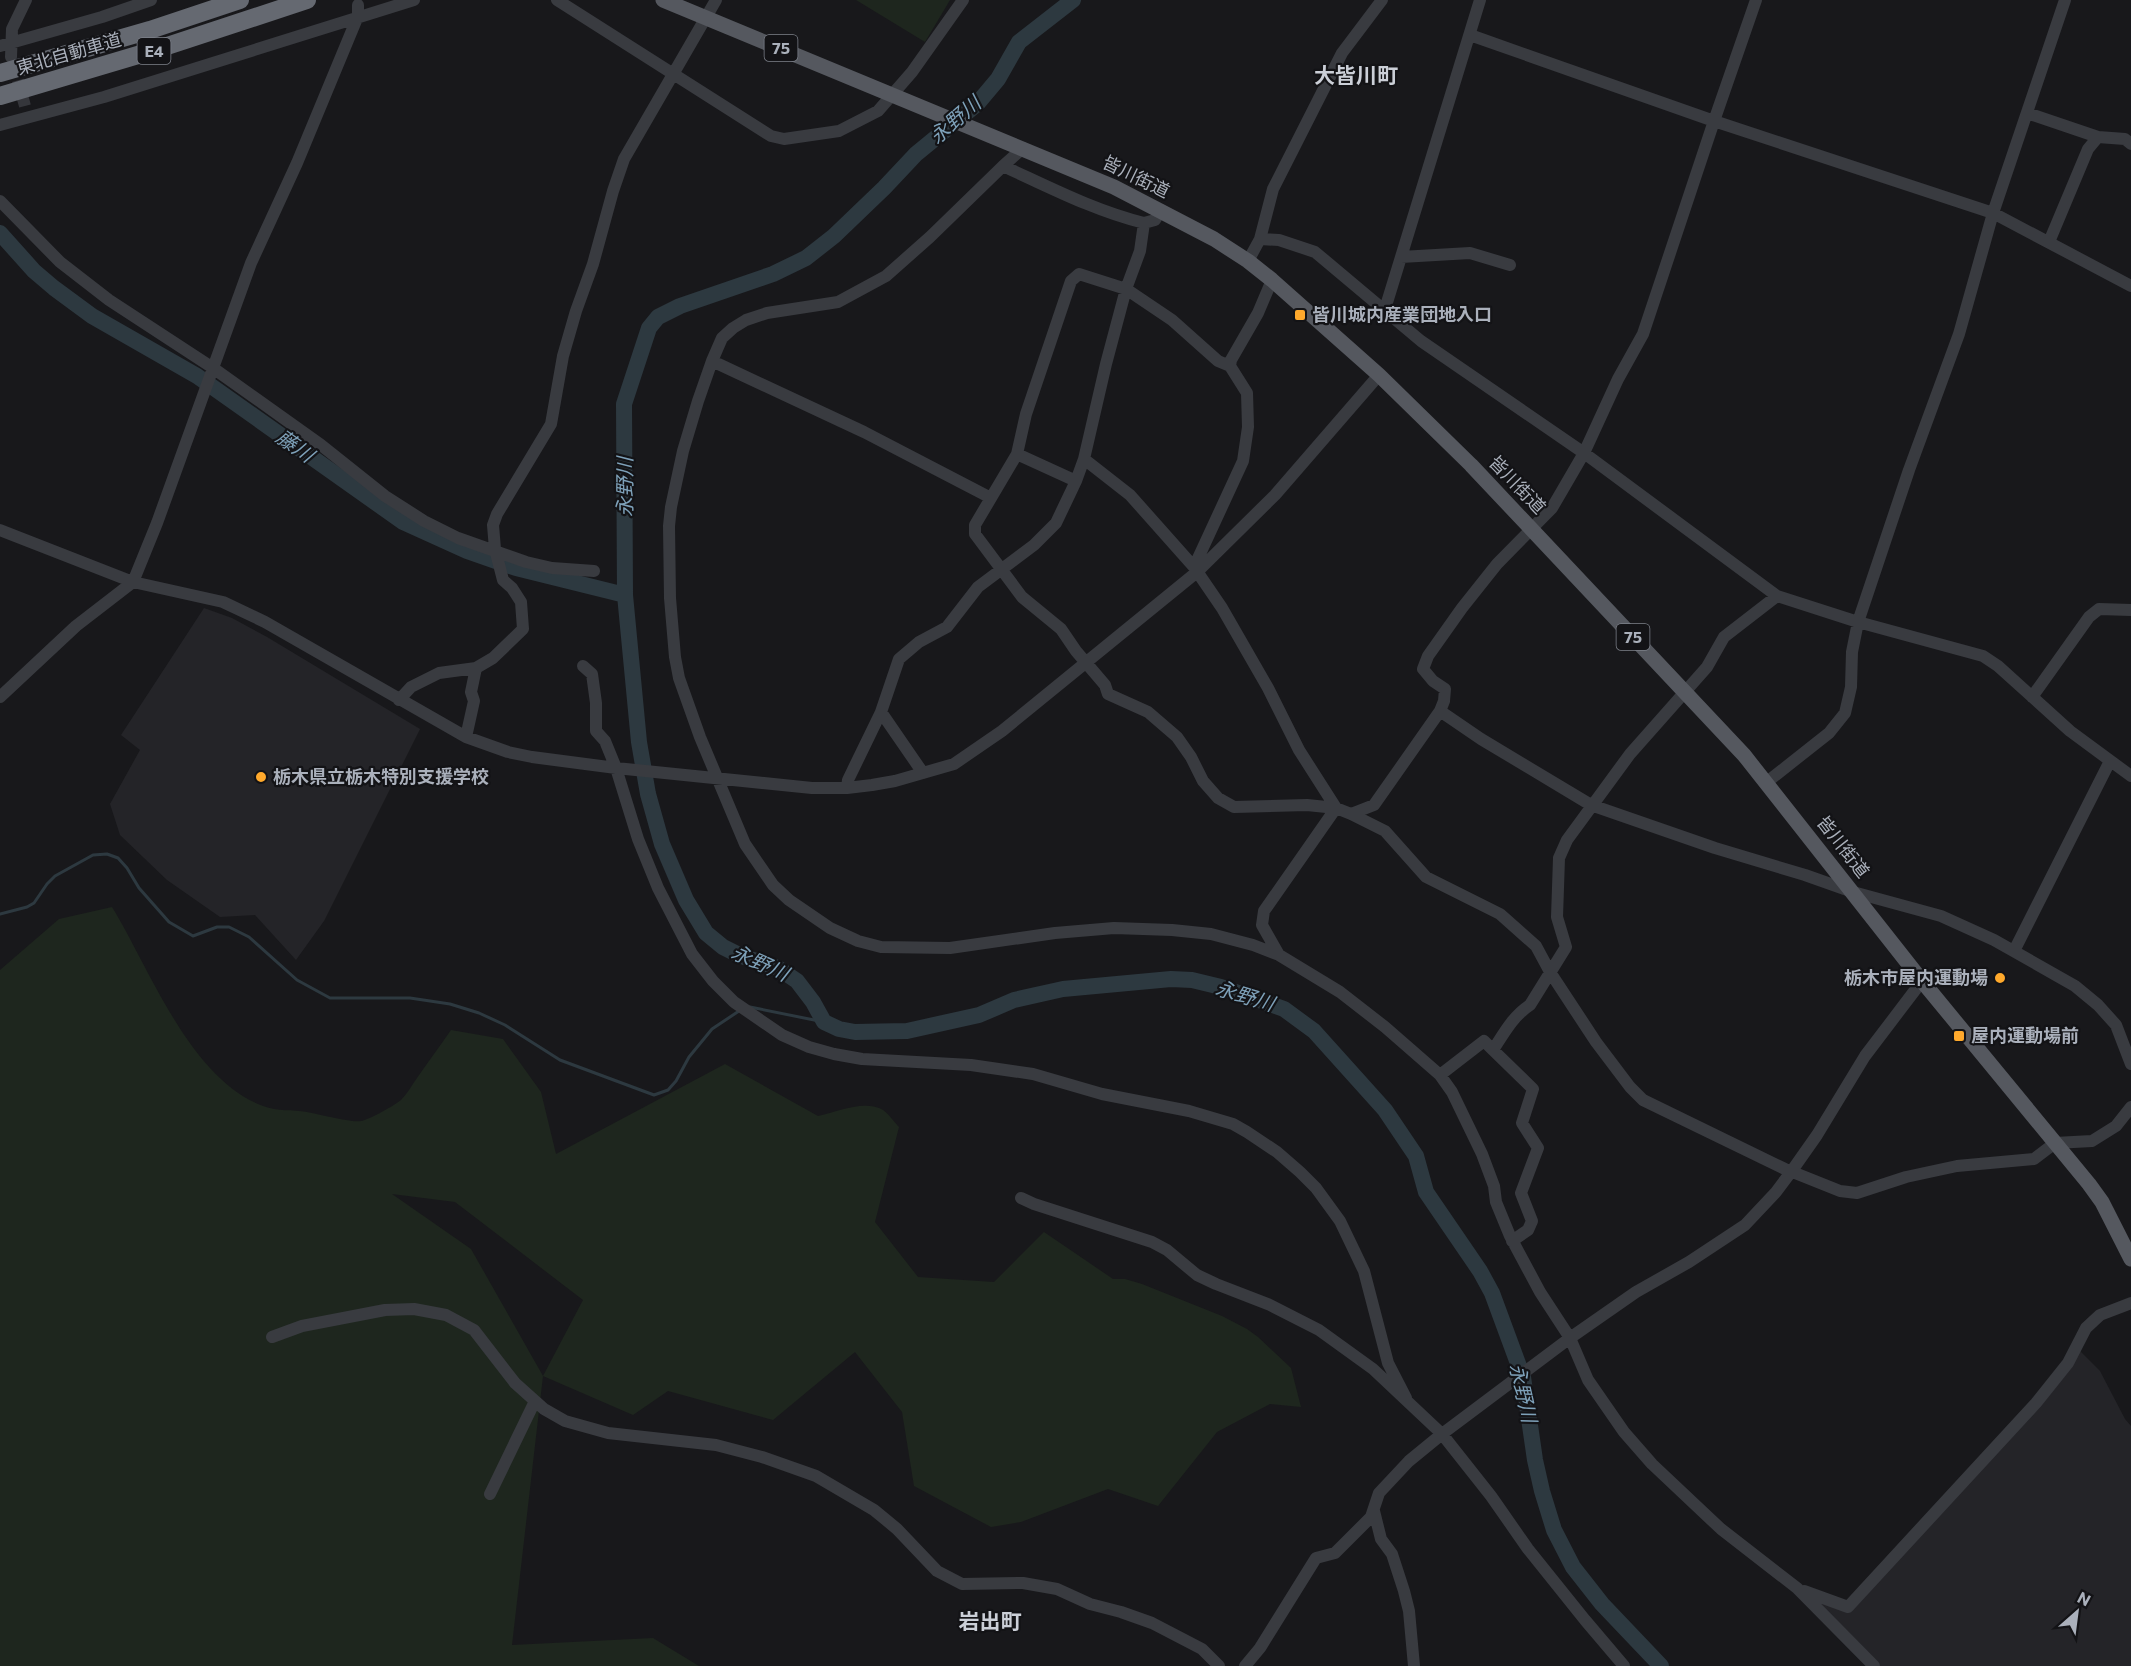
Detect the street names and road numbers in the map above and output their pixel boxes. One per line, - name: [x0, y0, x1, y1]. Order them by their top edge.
- street label: 東北自動車道: [14, 28, 124, 78]
- road number: 75: [764, 35, 798, 61]
- road number: E4: [138, 38, 170, 64]
- street label: 皆川街道: [1099, 150, 1174, 202]
- street label: 皆川街道: [1485, 451, 1551, 518]
- road number: 75: [1616, 624, 1650, 650]
- street label: 皆川街道: [1813, 811, 1875, 882]

